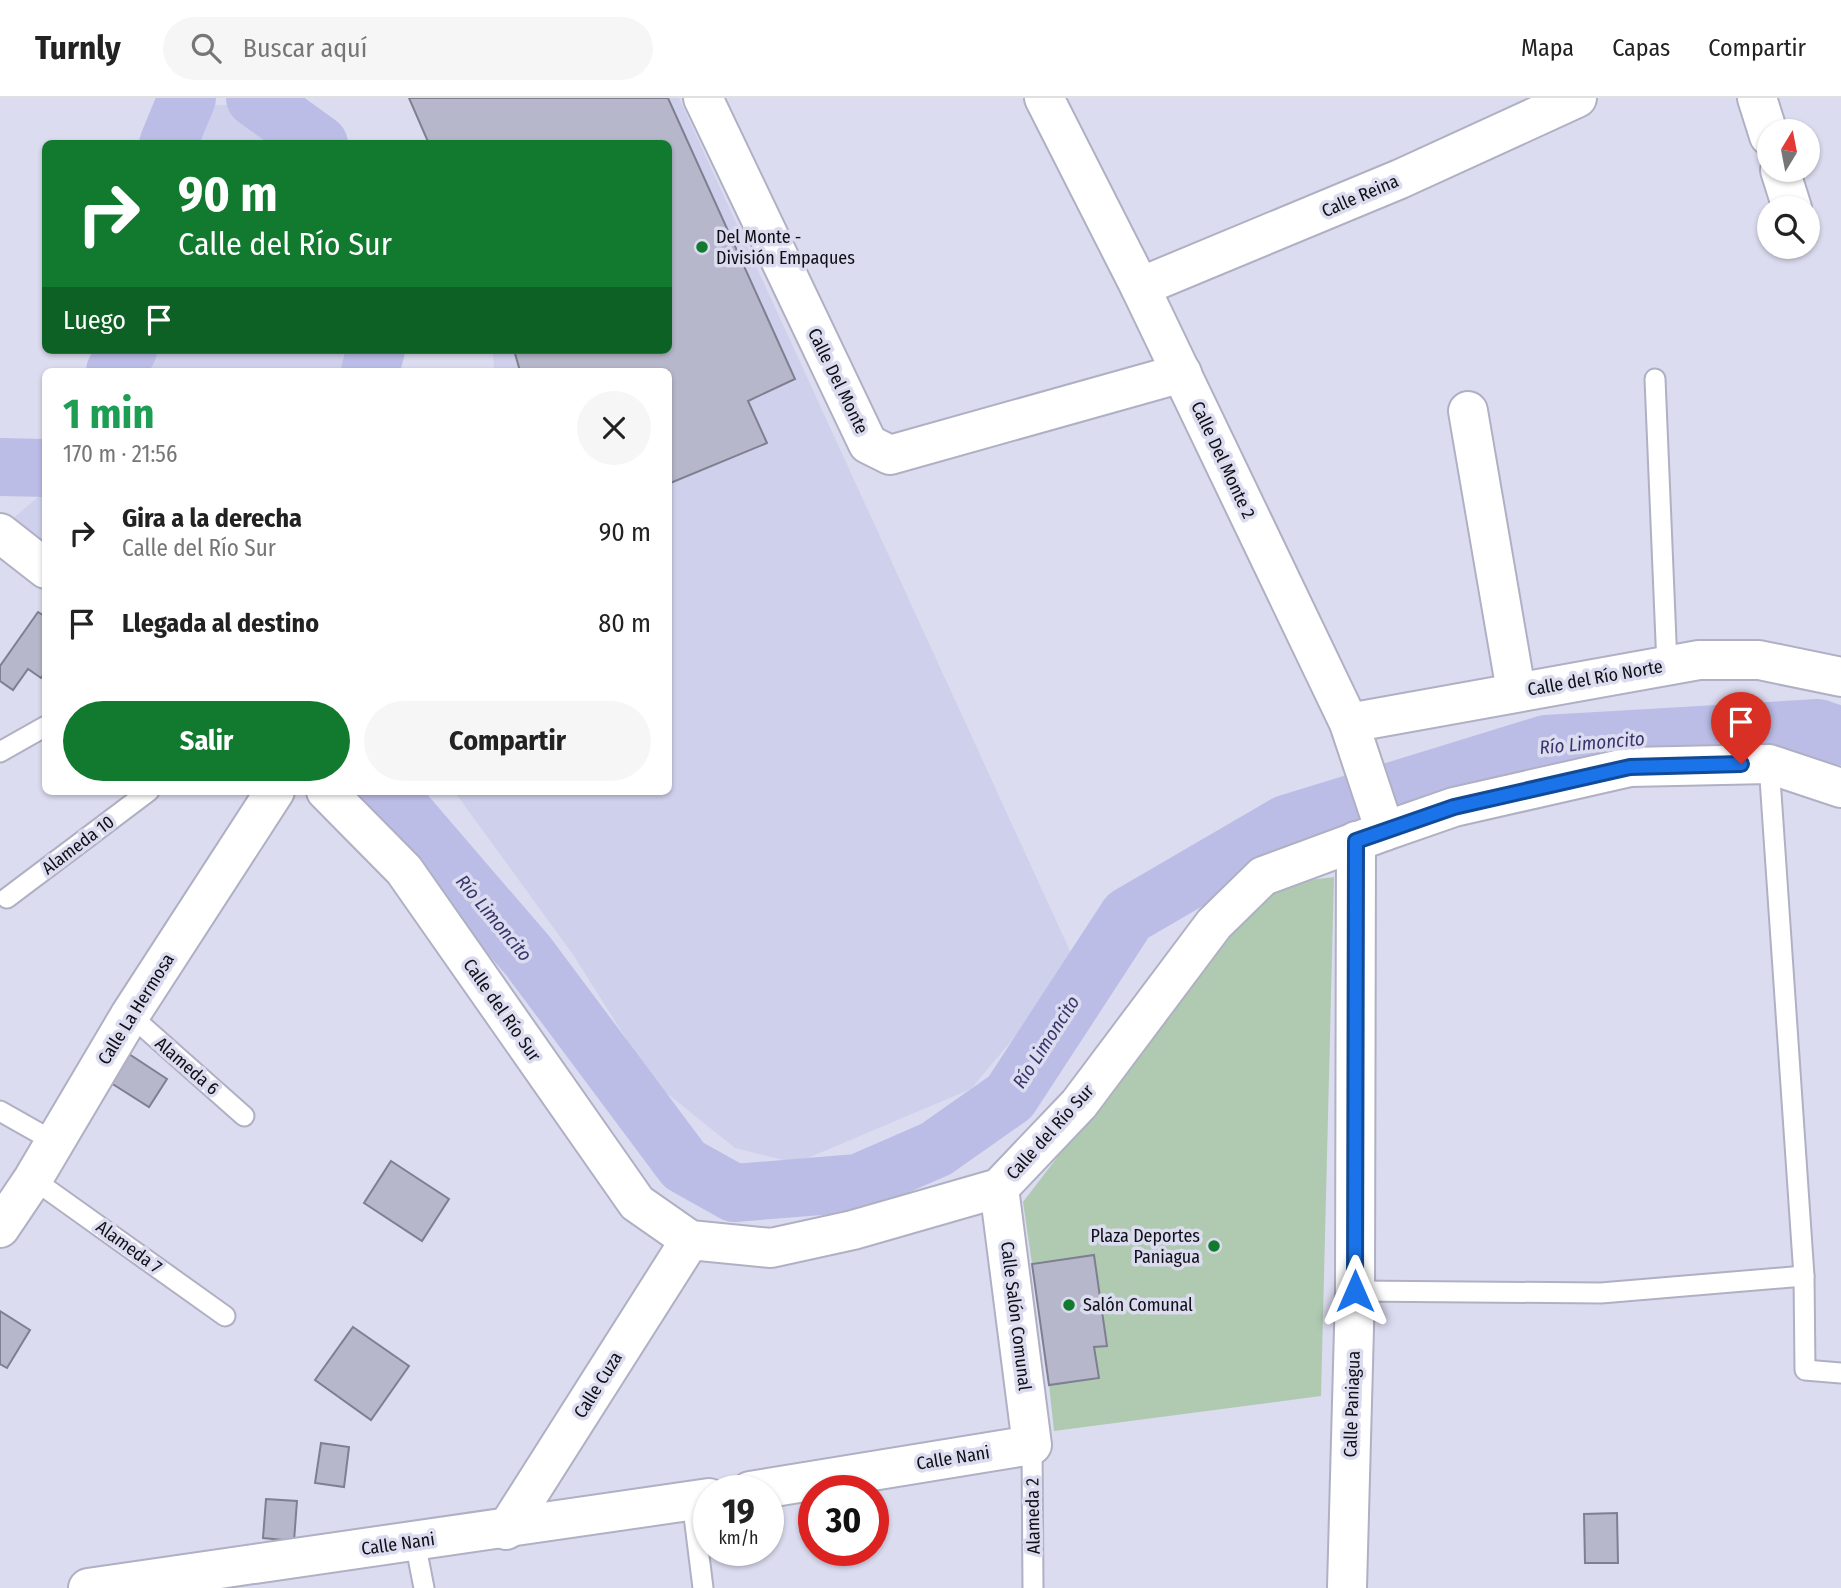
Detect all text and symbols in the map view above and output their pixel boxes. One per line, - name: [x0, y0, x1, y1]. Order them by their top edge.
- search box: [163, 17, 653, 80]
- text: Turnly: [35, 28, 121, 68]
- icon: search: [187, 29, 225, 67]
- text: Buscar aquí: [243, 33, 367, 64]
- text: Mapa: [1521, 34, 1574, 62]
- text: Capas: [1612, 34, 1670, 62]
- text: Compartir: [1708, 34, 1806, 62]
- north arrow: [1757, 119, 1820, 182]
- map controls: [1757, 119, 1820, 259]
- text: 90 m: [178, 165, 278, 224]
- icon: right: [63, 168, 154, 259]
- street label: Calle Reina: [1318, 170, 1402, 222]
- button: search: [1757, 196, 1820, 259]
- text: Calle del Río Sur: [178, 225, 392, 263]
- place label: Del Monte - División Empaques: [716, 226, 855, 269]
- marker: Del Monte - División Empaques: [694, 239, 710, 255]
- icon: arrive: [140, 301, 178, 339]
- text: Luego: [63, 305, 126, 336]
- street label: Calle Del Monte: [803, 325, 873, 437]
- text: 1 min: [63, 389, 154, 439]
- button: close: [577, 391, 651, 465]
- street label: Calle Del Monte 2: [1186, 398, 1260, 522]
- text: 170 m · 21:56: [63, 440, 177, 468]
- text: Gira a la derecha: [122, 503, 302, 534]
- icon: right: [63, 514, 101, 552]
- text: 90 m: [599, 517, 651, 548]
- text: Calle del Río Sur: [122, 534, 276, 562]
- icon: arrive: [63, 605, 101, 643]
- text: Llegada al destino: [122, 608, 319, 639]
- text: 80 m: [598, 608, 651, 639]
- street label: Calle del Río Norte: [1526, 655, 1664, 701]
- pin: [1711, 692, 1771, 764]
- button: Salir: [63, 701, 350, 781]
- button: Compartir: [364, 701, 651, 781]
- icon: arrive: [1722, 703, 1760, 741]
- water label: Río Limoncito: [1538, 727, 1646, 759]
- street label: Alameda 10: [38, 811, 118, 879]
- water label: Río Limoncito: [451, 870, 537, 966]
- street label: Calle La Hermosa: [93, 949, 179, 1069]
- street label: Calle del Río Sur: [458, 954, 546, 1066]
- water label: Río Limoncito: [1008, 991, 1084, 1093]
- street label: Alameda 6: [151, 1032, 223, 1100]
- street label: Calle del Río Sur: [1002, 1079, 1099, 1184]
- street label: Alameda 7: [92, 1216, 166, 1278]
- place label: Plaza Deportes Paniagua: [1090, 1225, 1200, 1268]
- marker: Plaza Deportes Paniagua: [1206, 1238, 1222, 1254]
- street label: Calle Salón Comunal: [996, 1240, 1036, 1392]
- position arrow: [1318, 1254, 1392, 1328]
- place label: Salón Comunal: [1083, 1294, 1193, 1316]
- marker: Salón Comunal: [1061, 1297, 1077, 1313]
- street label: Calle Cuza: [569, 1348, 627, 1422]
- street label: Calle Paniagua: [1339, 1350, 1365, 1458]
- street label: Calle Nani: [915, 1441, 991, 1475]
- speed limit sign: 30: [798, 1475, 889, 1566]
- street label: Alameda 2: [1021, 1478, 1045, 1554]
- text: 19: [722, 1490, 755, 1532]
- text: km/h: [718, 1527, 759, 1549]
- street label: Calle Nani: [360, 1528, 436, 1560]

